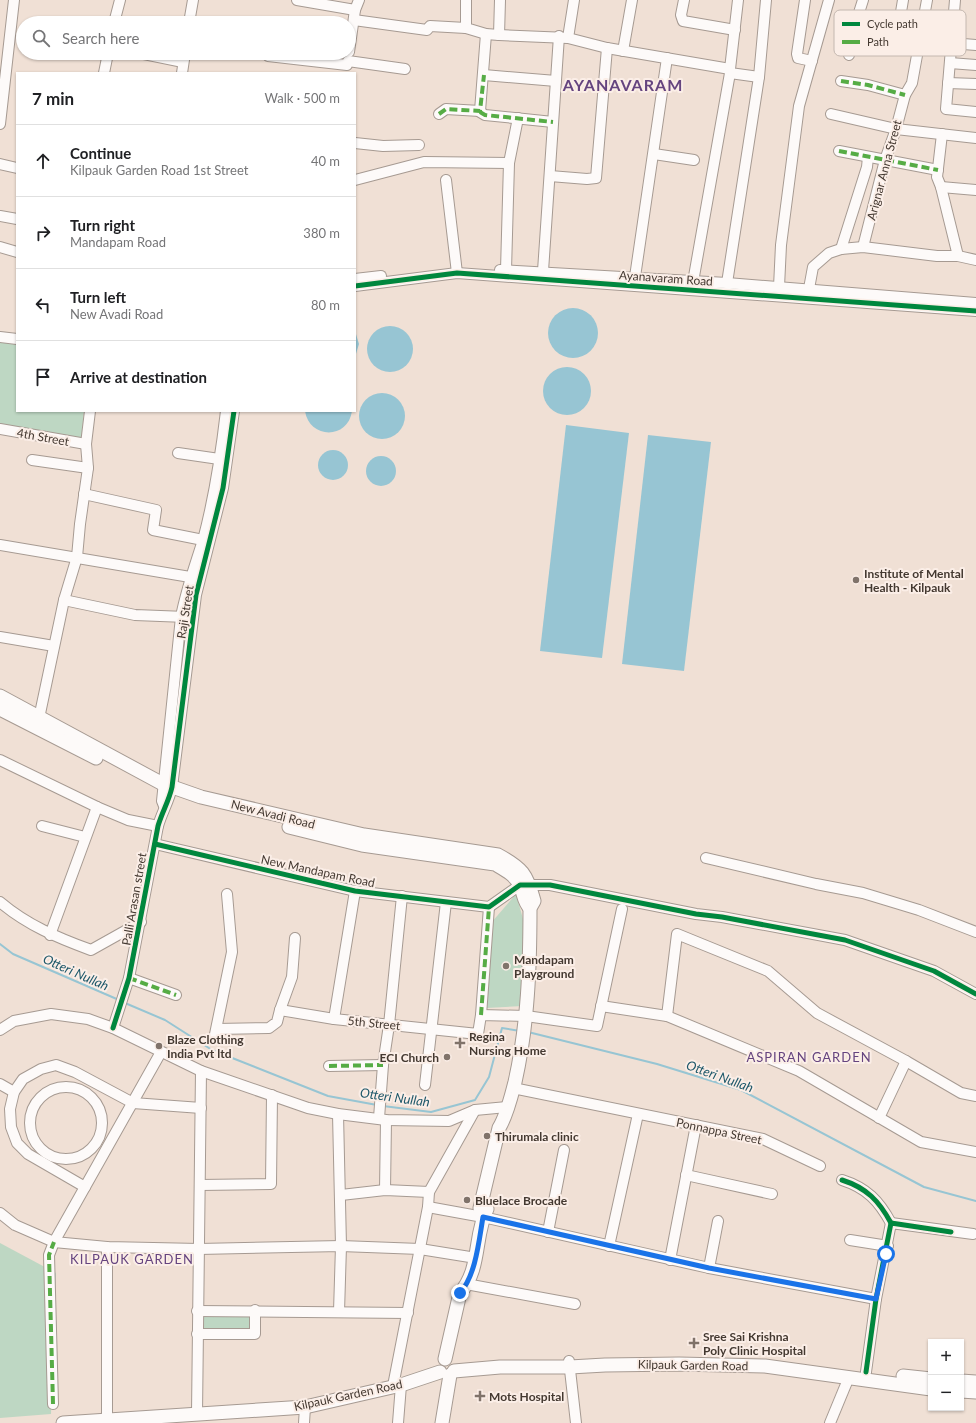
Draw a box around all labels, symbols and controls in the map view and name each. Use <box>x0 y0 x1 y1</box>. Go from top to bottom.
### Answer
legend <box>834 10 966 56</box>
search box <box>16 16 356 60</box>
text: Cycle path <box>867 17 918 30</box>
icon: search <box>30 27 52 49</box>
text: Search here <box>62 29 139 47</box>
text: Path <box>867 35 889 48</box>
district label: AYANAVARAM <box>562 75 683 94</box>
text: 7 min <box>32 88 74 109</box>
text: Walk · 500 m <box>264 90 340 106</box>
street label: Arignar Anna Street <box>863 118 905 222</box>
text: Continue <box>70 144 131 162</box>
icon: ahead <box>32 150 54 172</box>
text: 40 m <box>311 153 340 169</box>
text: Kilpauk Garden Road 1st Street <box>70 162 248 178</box>
text: Turn right <box>70 216 135 234</box>
icon: right <box>32 222 54 244</box>
text: 380 m <box>303 225 340 241</box>
text: Mandapam Road <box>70 234 166 250</box>
street label: Ayanavaram Road <box>619 267 713 289</box>
text: Turn left <box>70 288 126 306</box>
icon: left <box>32 294 54 316</box>
text: 80 m <box>311 297 340 313</box>
text: New Avadi Road <box>70 306 163 322</box>
icon: arrive <box>32 366 54 388</box>
text: Arrive at destination <box>70 368 207 386</box>
street label: 4th Street <box>16 425 71 449</box>
place label: Institute of Mental Health - Kilpauk <box>864 566 964 595</box>
marker: Institute of Mental Health - Kilpauk <box>851 575 861 585</box>
street label: Raji Street <box>173 584 197 640</box>
street label: New Avadi Road <box>229 796 317 832</box>
street label: Palli Arasan street <box>118 851 150 947</box>
street label: New Mandapam Road <box>260 852 376 890</box>
water label: Otteri Nullah <box>41 950 111 994</box>
place label: Mandapam Playground <box>514 952 575 981</box>
marker: Mandapam Playground <box>501 961 511 971</box>
street label: 5th Street <box>347 1013 402 1033</box>
place label: Regina Nursing Home <box>469 1029 547 1058</box>
place label: Blaze Clothing India Pvt ltd <box>167 1032 244 1061</box>
marker: Regina Nursing Home <box>454 1037 466 1049</box>
marker: Blaze Clothing India Pvt ltd <box>154 1041 164 1051</box>
district label: ASPIRAN GARDEN <box>746 1049 872 1065</box>
place label: ECI Church <box>380 1050 439 1065</box>
marker: ECI Church <box>442 1052 452 1062</box>
water label: Otteri Nullah <box>684 1056 756 1096</box>
water label: Otteri Nullah <box>359 1084 431 1110</box>
street label: Ponnappa Street <box>675 1115 764 1148</box>
place label: Thirumala clinic <box>495 1129 579 1144</box>
marker: Thirumala clinic <box>482 1131 492 1141</box>
place label: Bluelace Brocade <box>475 1193 568 1208</box>
marker: Bluelace Brocade <box>462 1195 472 1205</box>
route start <box>877 1245 895 1263</box>
district label: KILPAUK GARDEN <box>70 1251 194 1267</box>
route end <box>451 1284 469 1302</box>
place label: Sree Sai Krishna Poly Clinic Hospital <box>703 1329 806 1358</box>
marker: Sree Sai Krishna Poly Clinic Hospital <box>688 1337 700 1349</box>
map controls <box>928 1339 964 1411</box>
button: + <box>928 1339 964 1375</box>
street label: Kilpauk Garden Road <box>638 1357 748 1373</box>
button: − <box>928 1375 964 1411</box>
street label: Kilpauk Garden Road <box>292 1376 404 1414</box>
place label: Mots Hospital <box>489 1389 564 1404</box>
marker: Mots Hospital <box>474 1390 486 1402</box>

